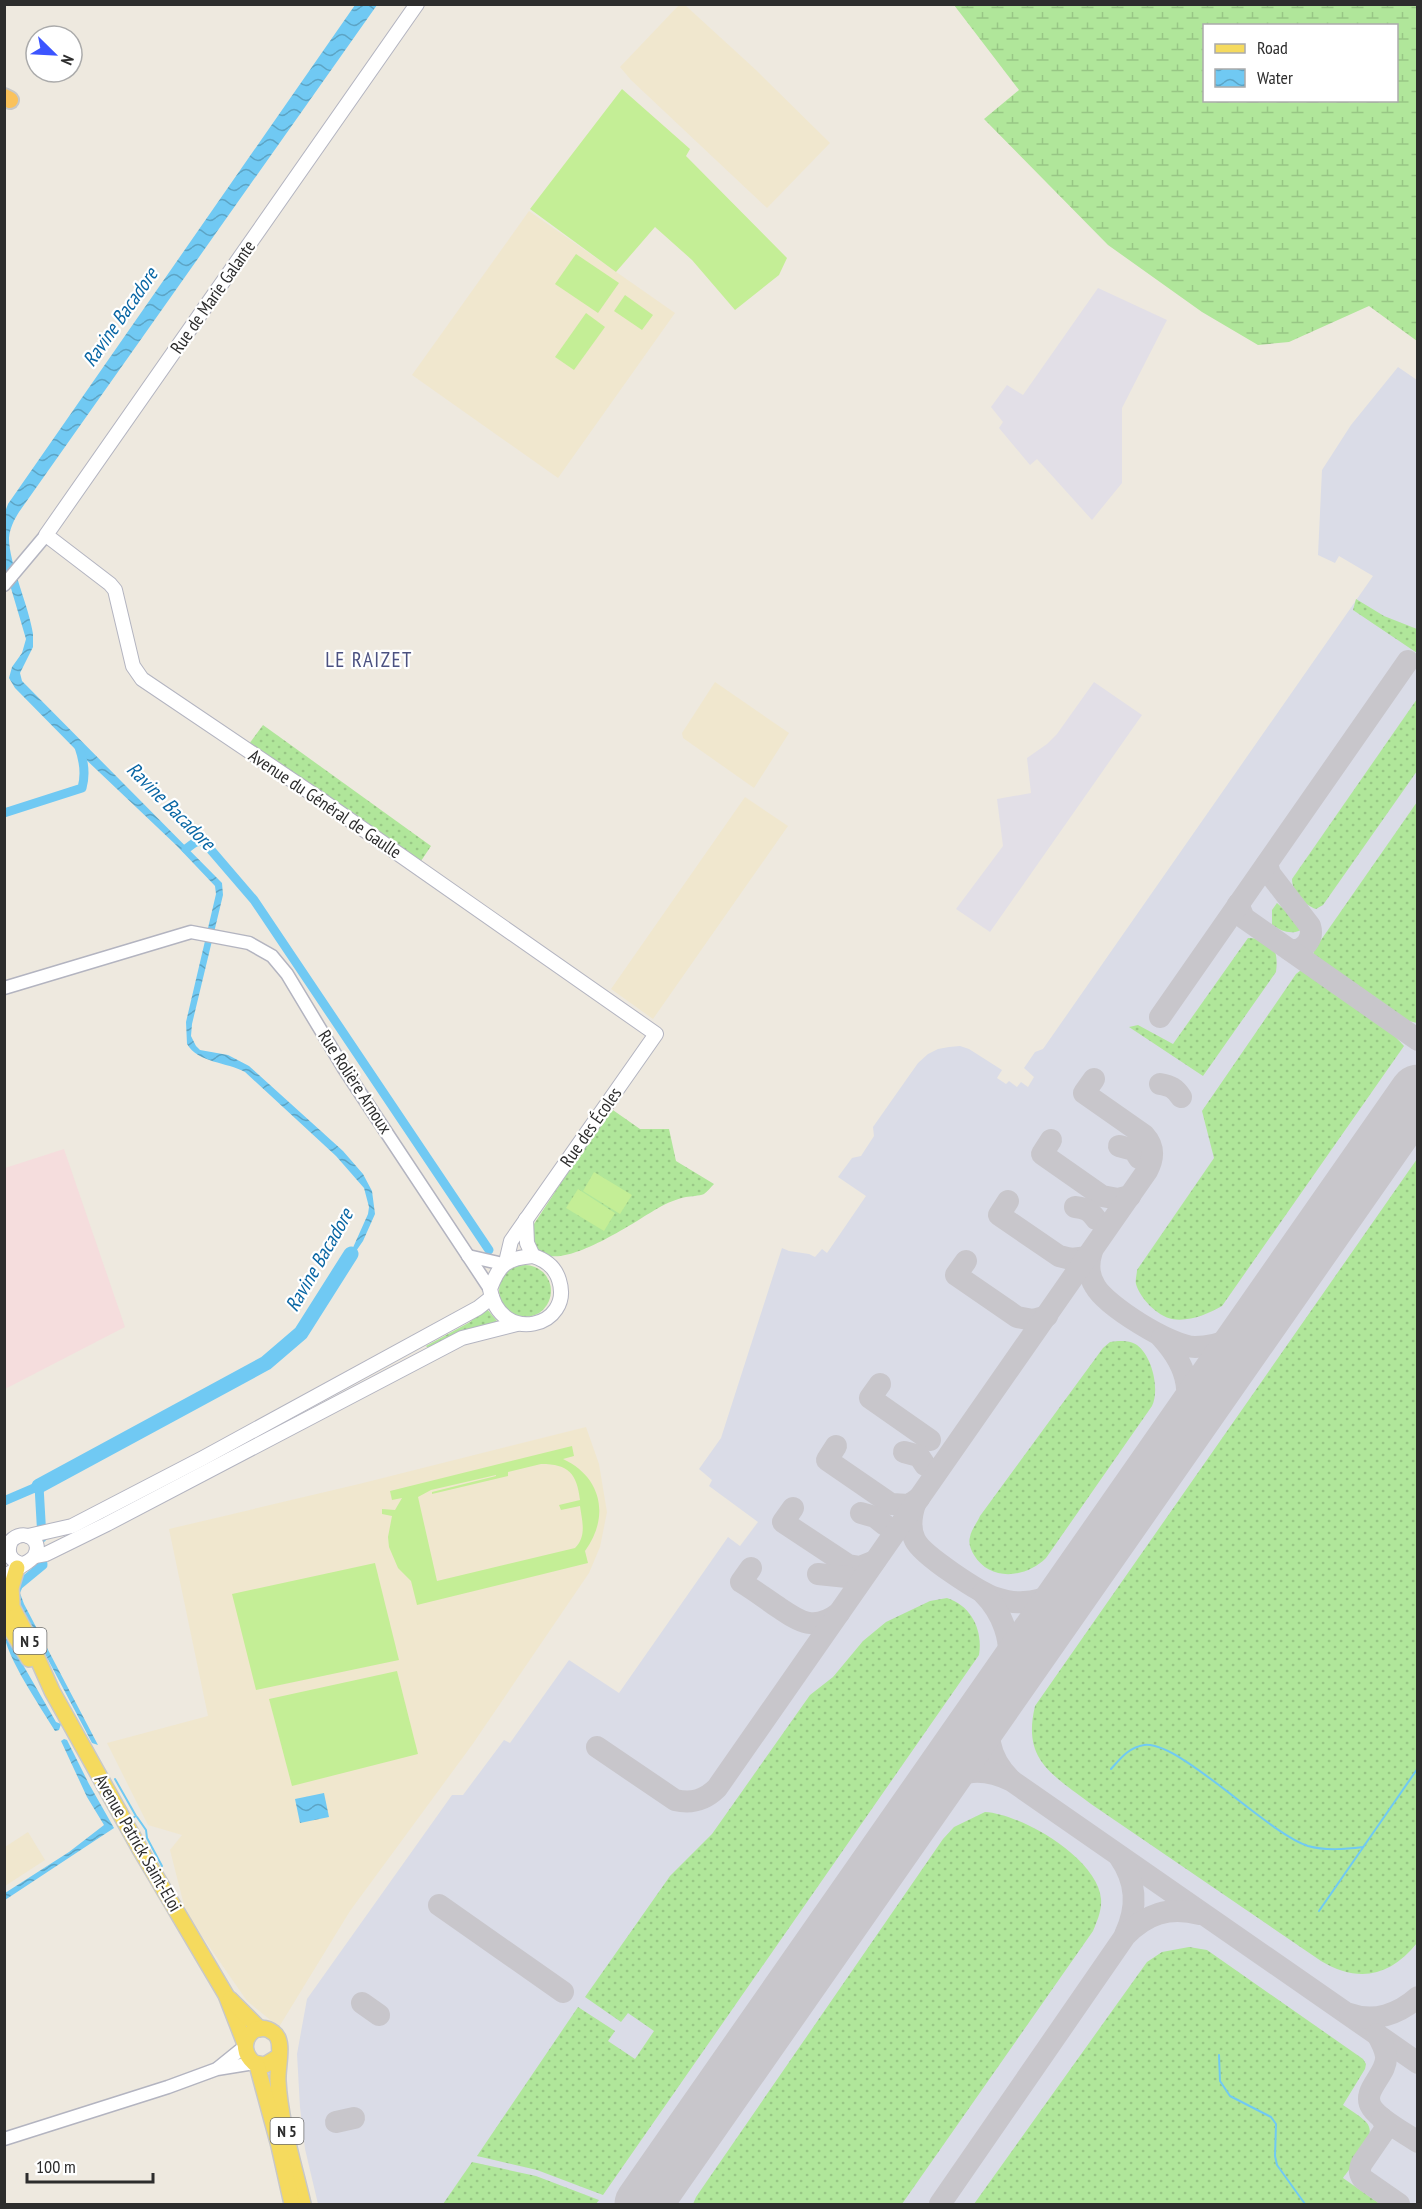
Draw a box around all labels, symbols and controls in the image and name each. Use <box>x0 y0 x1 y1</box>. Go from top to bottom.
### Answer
north arrow <box>24 24 84 84</box>
legend <box>1203 24 1398 102</box>
text: Road <box>1257 36 1288 59</box>
text: N <box>57 52 79 68</box>
text: Water <box>1257 66 1293 89</box>
street label: Rue de Marie Galante <box>165 236 260 358</box>
water label: Ravine Bacadore <box>76 261 165 371</box>
district label: LE RAIZET <box>325 646 413 673</box>
street label: Avenue du Général de Gaulle <box>245 744 406 863</box>
water label: Ravine Bacadore <box>121 756 222 857</box>
street label: Rue Rolière Arnoux <box>313 1026 398 1138</box>
street label: Rue des Écoles <box>555 1082 626 1171</box>
water label: Ravine Bacadore <box>279 1202 360 1316</box>
road number: N 5 <box>14 1628 46 1654</box>
street label: Avenue Patrick Saint-Eloi <box>90 1770 187 1916</box>
road number: N 5 <box>270 2118 304 2144</box>
scale bar <box>27 2146 153 2184</box>
text: 100 m <box>36 2155 76 2178</box>

